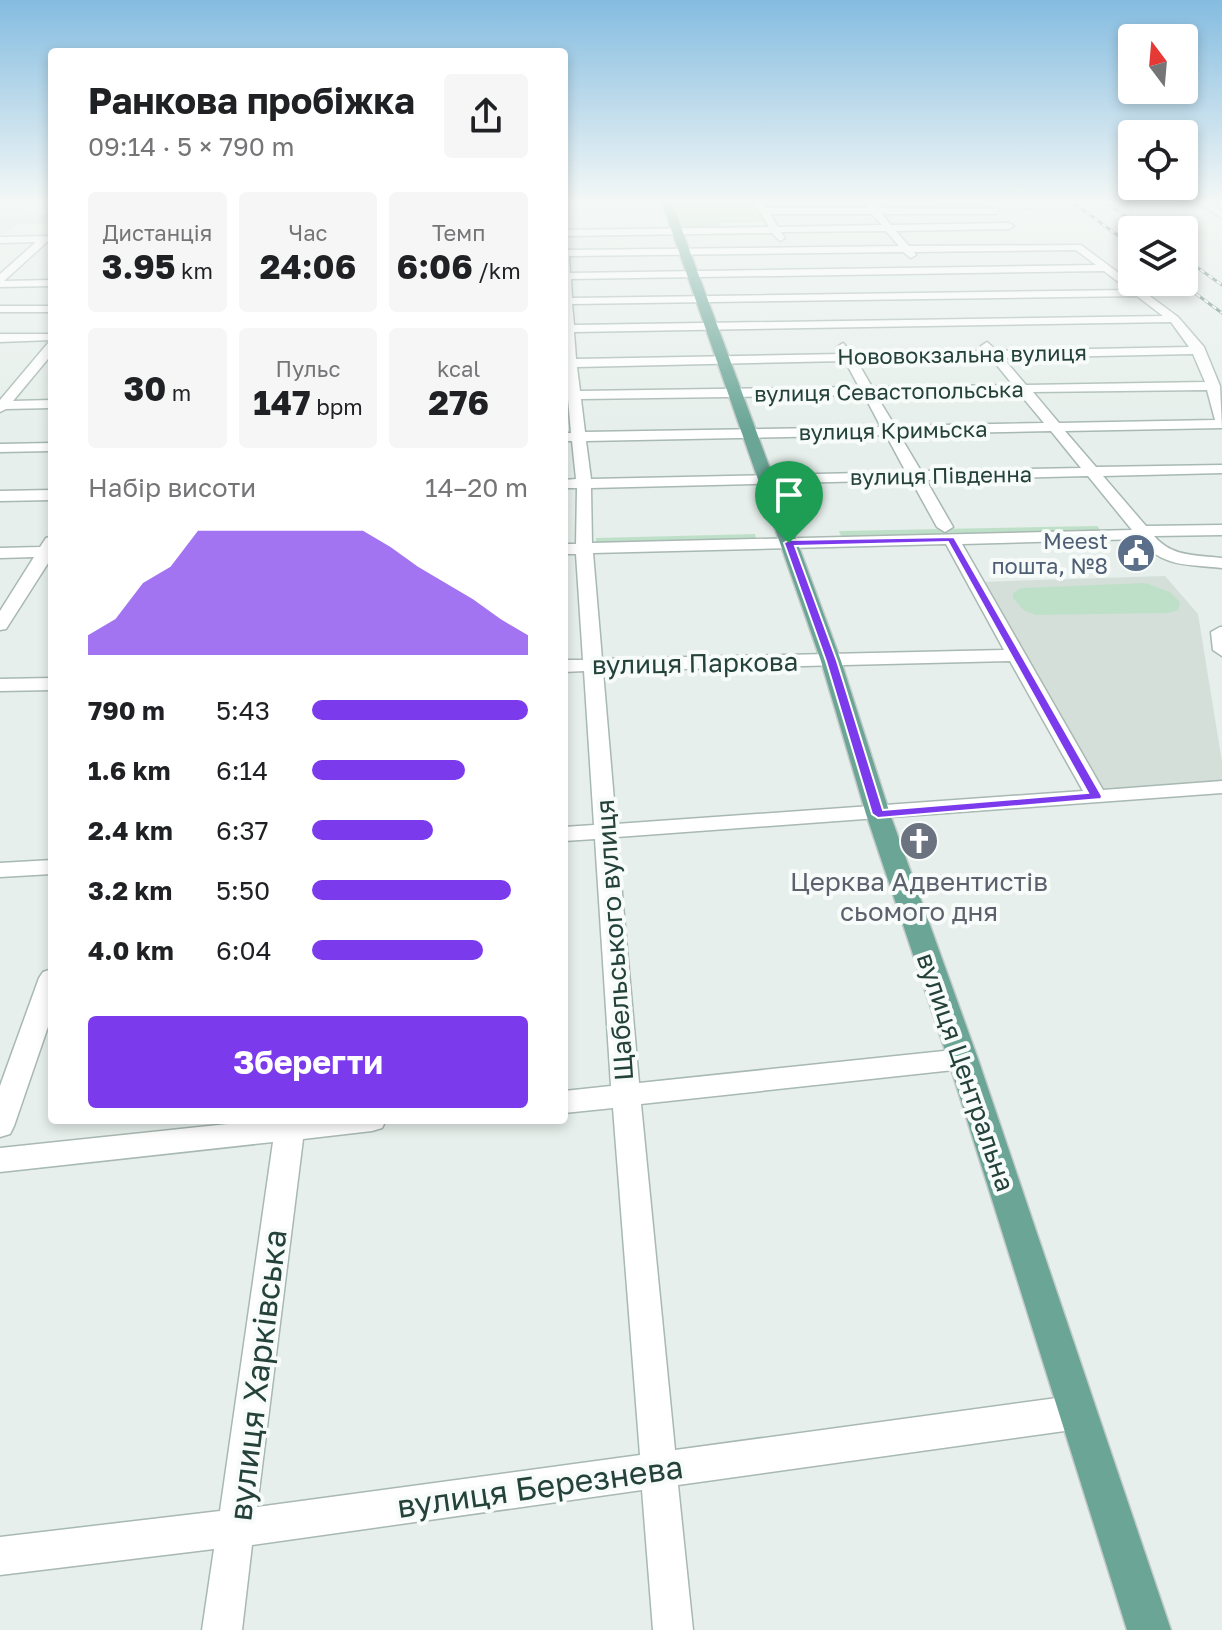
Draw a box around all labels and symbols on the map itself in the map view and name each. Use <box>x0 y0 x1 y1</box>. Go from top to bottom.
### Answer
north arrow <box>1118 24 1198 104</box>
street label: Нововокзальна вулиця <box>837 338 1087 370</box>
street label: вулиця Севастопольська <box>754 375 1024 407</box>
street label: вулиця Кримьска <box>798 415 988 445</box>
street label: вулиця Південна <box>850 460 1032 490</box>
pin <box>755 461 823 543</box>
place label: Meest пошта, №8 <box>991 527 1108 579</box>
public building icon: Meest пошта, №8 <box>1115 532 1157 574</box>
street label: вулиця Паркова <box>591 646 799 680</box>
street label: Щабельського вулиця <box>589 798 639 1082</box>
church icon: Церква Адвентистів сьомого дня <box>898 820 940 862</box>
place label: Церква Адвентистів сьомого дня <box>790 866 1048 927</box>
street label: вулиця Центральна <box>911 949 1021 1195</box>
street label: вулиця Харківська <box>220 1227 294 1523</box>
street label: вулиця Березнева <box>395 1447 685 1525</box>

